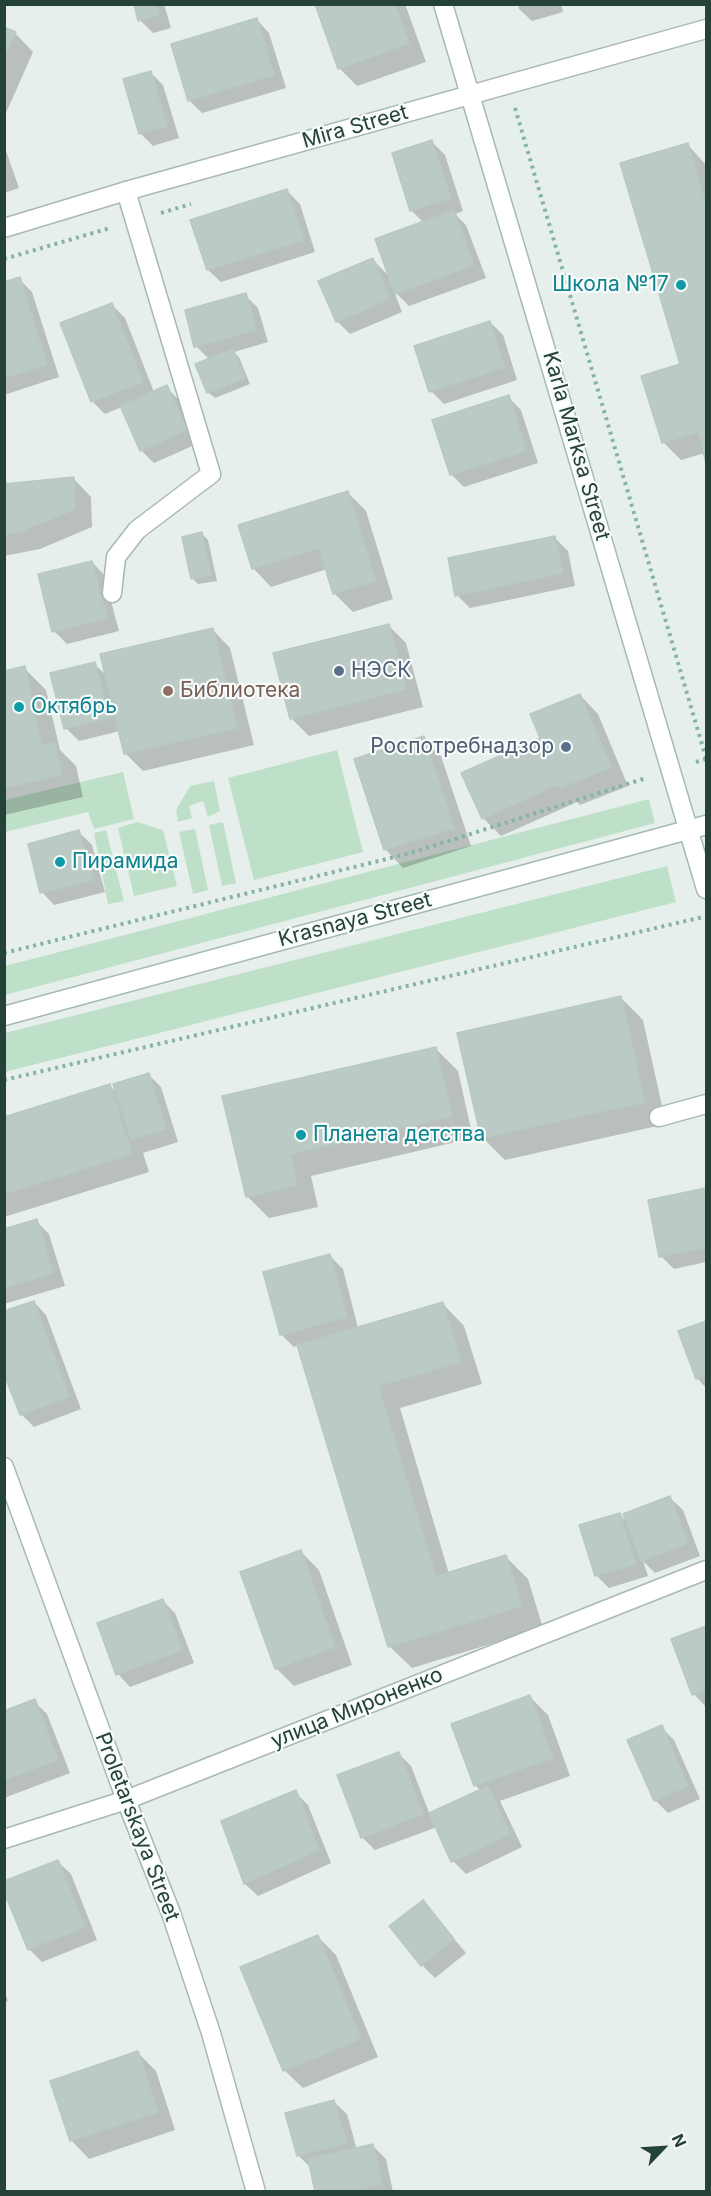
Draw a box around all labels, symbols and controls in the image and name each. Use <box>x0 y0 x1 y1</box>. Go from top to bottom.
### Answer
street label: Mira Street <box>299 100 411 154</box>
place label: Школа №17 <box>552 272 669 298</box>
marker: Школа №17 <box>674 278 688 292</box>
street label: Karla Marksa Street <box>537 349 615 543</box>
place label: НЭСК <box>351 658 411 684</box>
marker: НЭСК <box>332 664 346 678</box>
place label: Библиотека <box>180 678 300 704</box>
marker: Библиотека <box>161 684 175 698</box>
place label: Октябрь <box>31 694 117 720</box>
marker: Октябрь <box>12 700 26 714</box>
place label: Роспотребнадзор <box>370 734 554 760</box>
marker: Роспотребнадзор <box>559 740 573 754</box>
place label: Пирамида <box>72 849 178 875</box>
marker: Пирамида <box>53 855 67 869</box>
street label: Krasnaya Street <box>276 887 434 953</box>
place label: Планета детства <box>313 1122 485 1148</box>
marker: Планета детства <box>294 1128 308 1142</box>
street label: улица Мироненко <box>267 1662 447 1754</box>
street label: Proletarskaya Street <box>89 1729 185 1925</box>
north arrow <box>633 2118 693 2178</box>
text: N <box>668 2131 691 2150</box>

